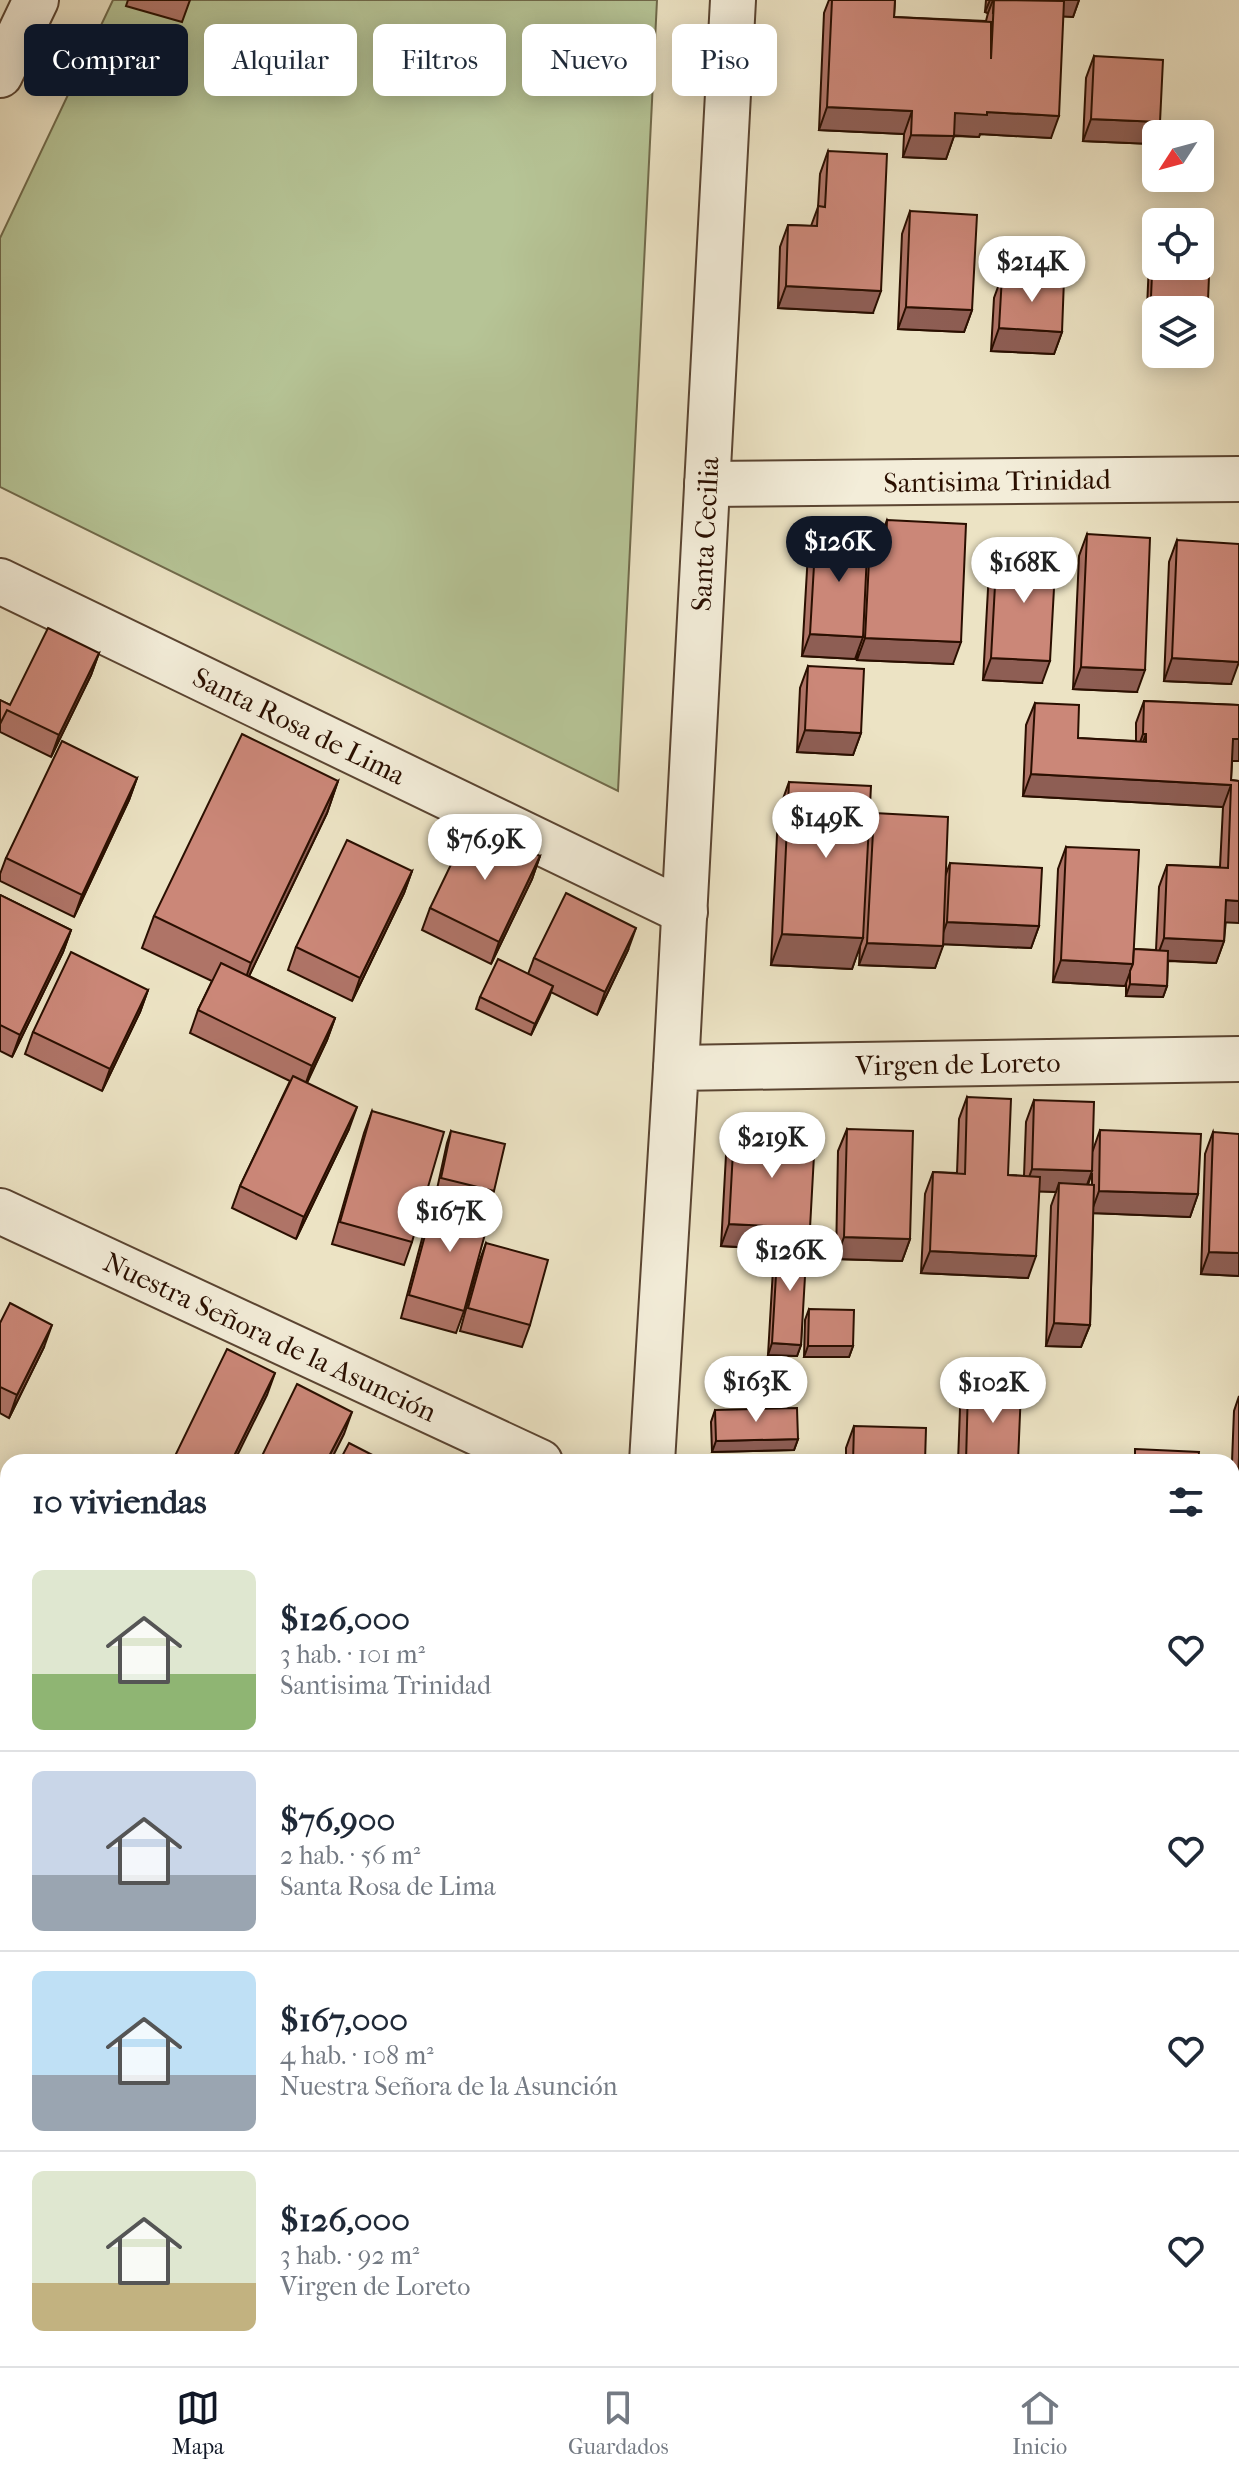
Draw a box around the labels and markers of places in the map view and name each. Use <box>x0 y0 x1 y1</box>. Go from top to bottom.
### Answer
pin: $214K <box>976 236 1088 304</box>
pin: $126K <box>783 516 895 584</box>
pin: $168K <box>968 537 1080 605</box>
pin: $149K <box>770 792 882 860</box>
pin: $76.9K <box>420 814 550 882</box>
pin: $219K <box>716 1112 828 1180</box>
pin: $167K <box>394 1186 506 1254</box>
pin: $126K <box>734 1225 846 1293</box>
pin: $163K <box>700 1356 812 1424</box>
pin: $102K <box>937 1357 1049 1425</box>

